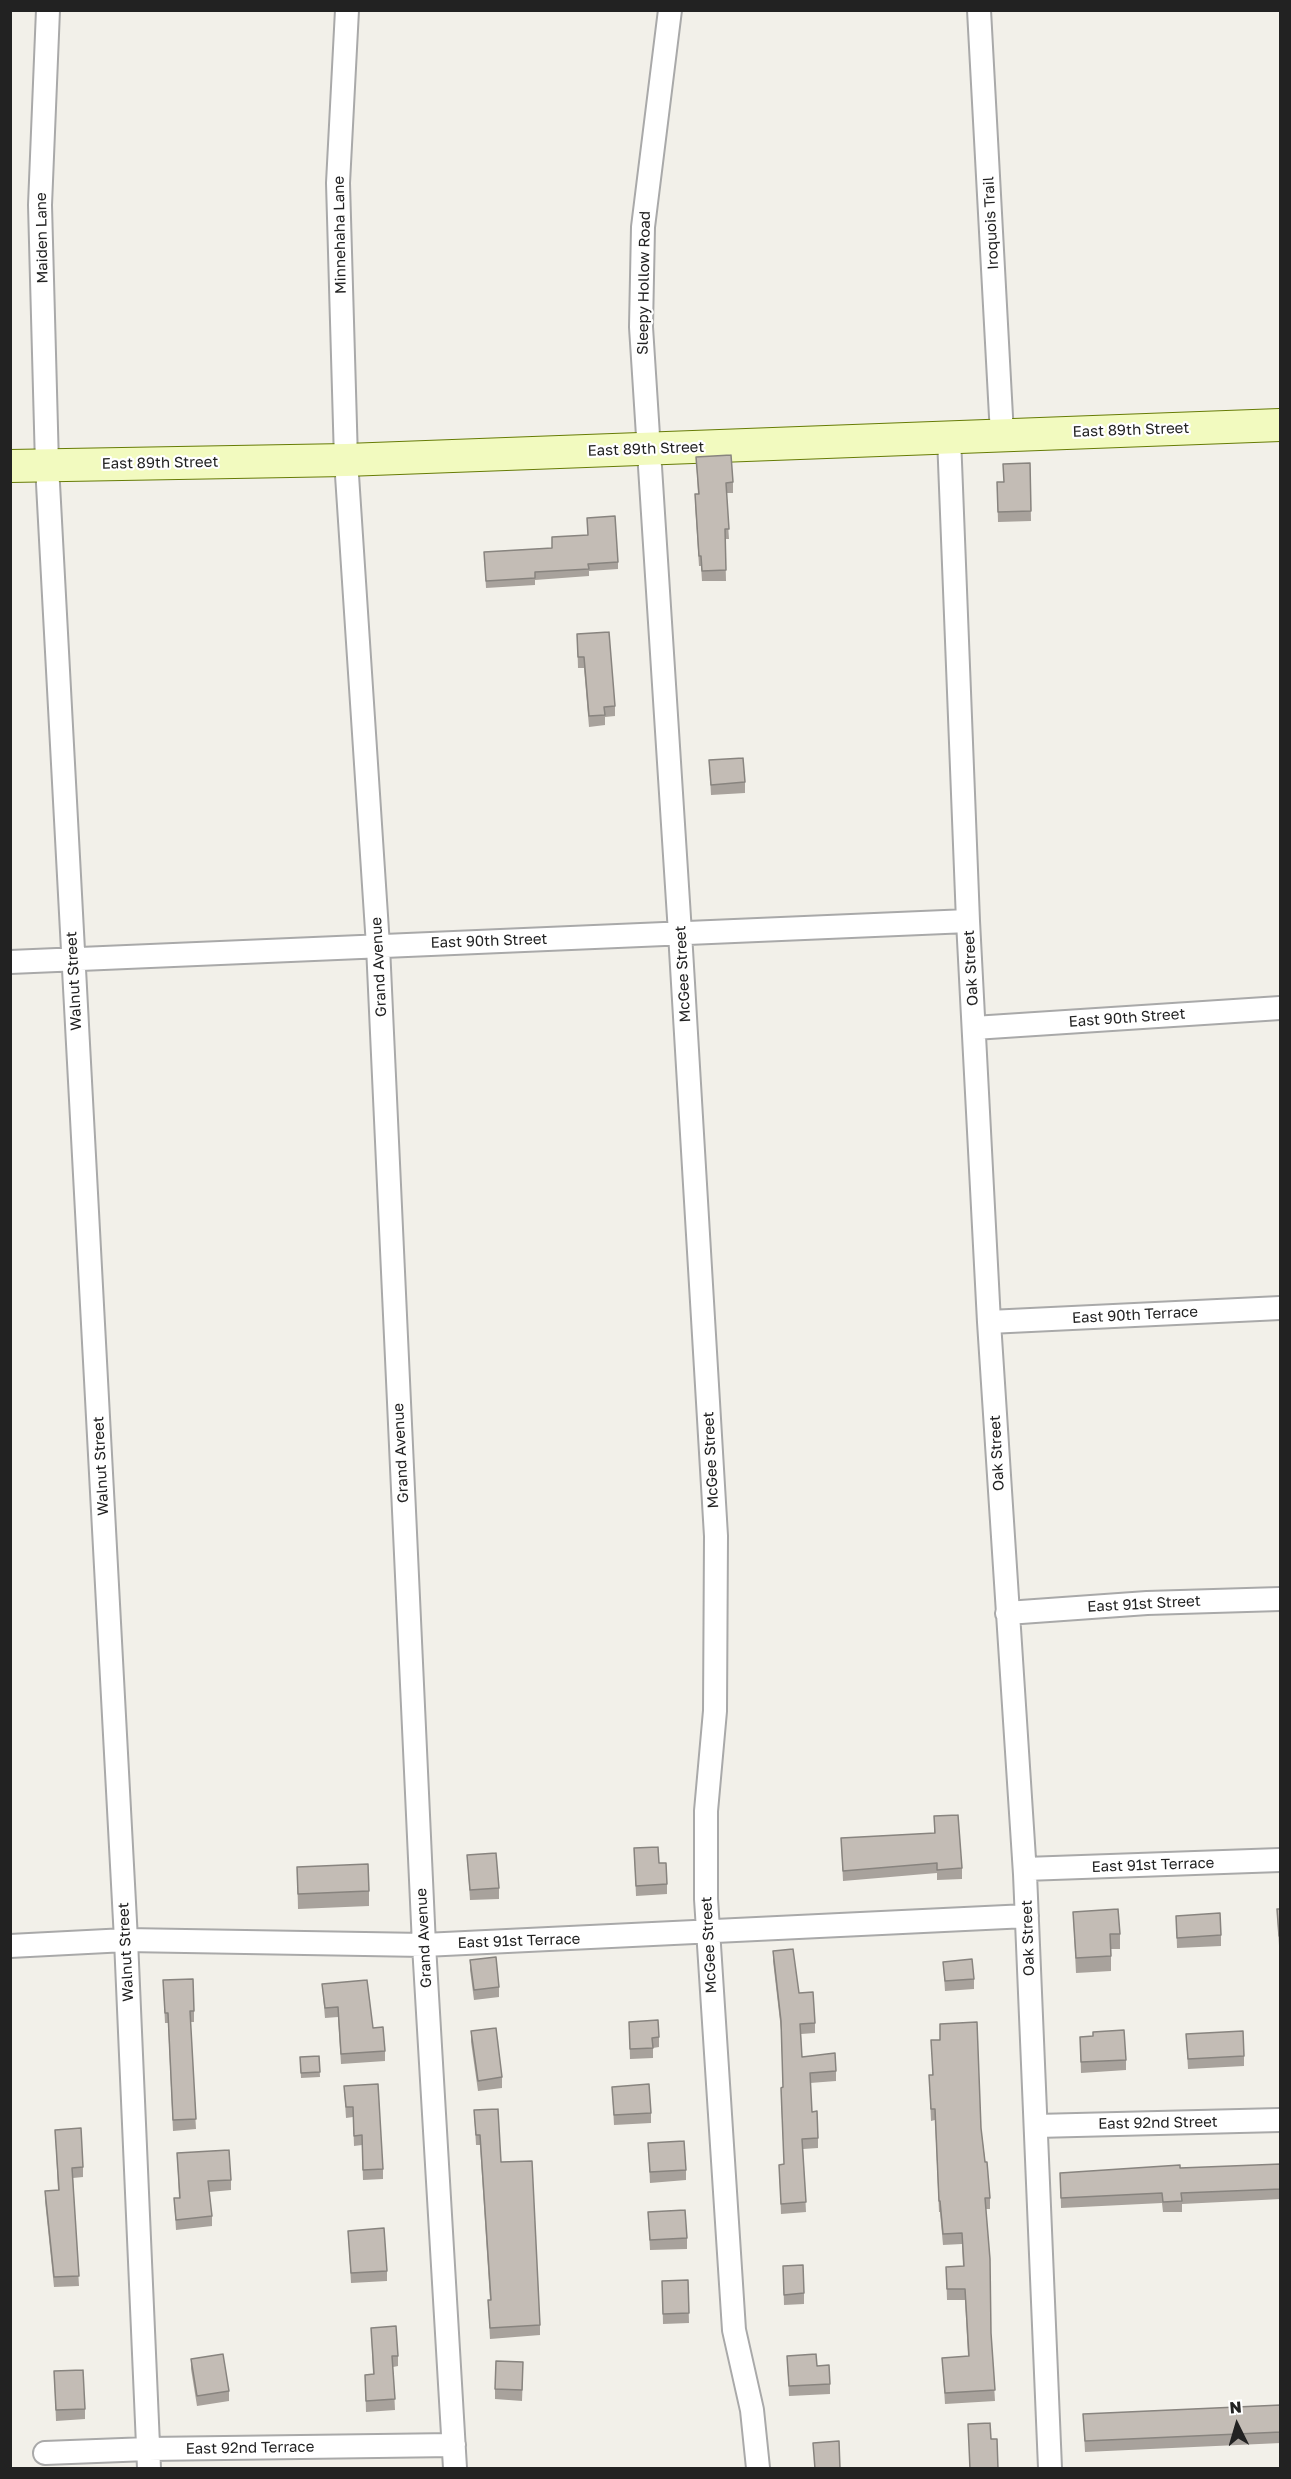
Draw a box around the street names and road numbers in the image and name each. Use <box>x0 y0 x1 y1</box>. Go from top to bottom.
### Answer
street label: Minnehaha Lane <box>330 176 350 294</box>
street label: Iroquois Trail <box>980 176 1002 270</box>
street label: Maiden Lane <box>32 192 52 284</box>
street label: Sleepy Hollow Road <box>634 211 654 355</box>
street label: East 89th Street <box>1072 419 1190 441</box>
street label: East 89th Street <box>587 438 705 460</box>
street label: East 89th Street <box>101 453 219 473</box>
street label: Grand Avenue <box>367 917 391 1017</box>
street label: McGee Street <box>671 925 695 1023</box>
street label: Oak Street <box>960 929 982 1007</box>
street label: East 90th Street <box>430 930 548 952</box>
street label: Walnut Street <box>62 931 86 1031</box>
street label: East 90th Street <box>1068 1005 1186 1031</box>
street label: East 90th Terrace <box>1072 1303 1198 1327</box>
street label: Grand Avenue <box>389 1403 413 1503</box>
street label: McGee Street <box>699 1411 723 1509</box>
street label: Oak Street <box>986 1414 1008 1492</box>
street label: Walnut Street <box>89 1416 113 1516</box>
street label: East 91st Street <box>1087 1592 1201 1616</box>
street label: East 91st Terrace <box>1091 1854 1215 1876</box>
street label: Grand Avenue <box>412 1888 436 1988</box>
street label: McGee Street <box>697 1896 721 1994</box>
street label: Oak Street <box>1018 1900 1038 1976</box>
street label: Walnut Street <box>114 1902 138 2002</box>
street label: East 91st Terrace <box>457 1930 581 1952</box>
street label: East 92nd Street <box>1098 2113 1218 2133</box>
street label: East 92nd Terrace <box>186 2438 314 2458</box>

